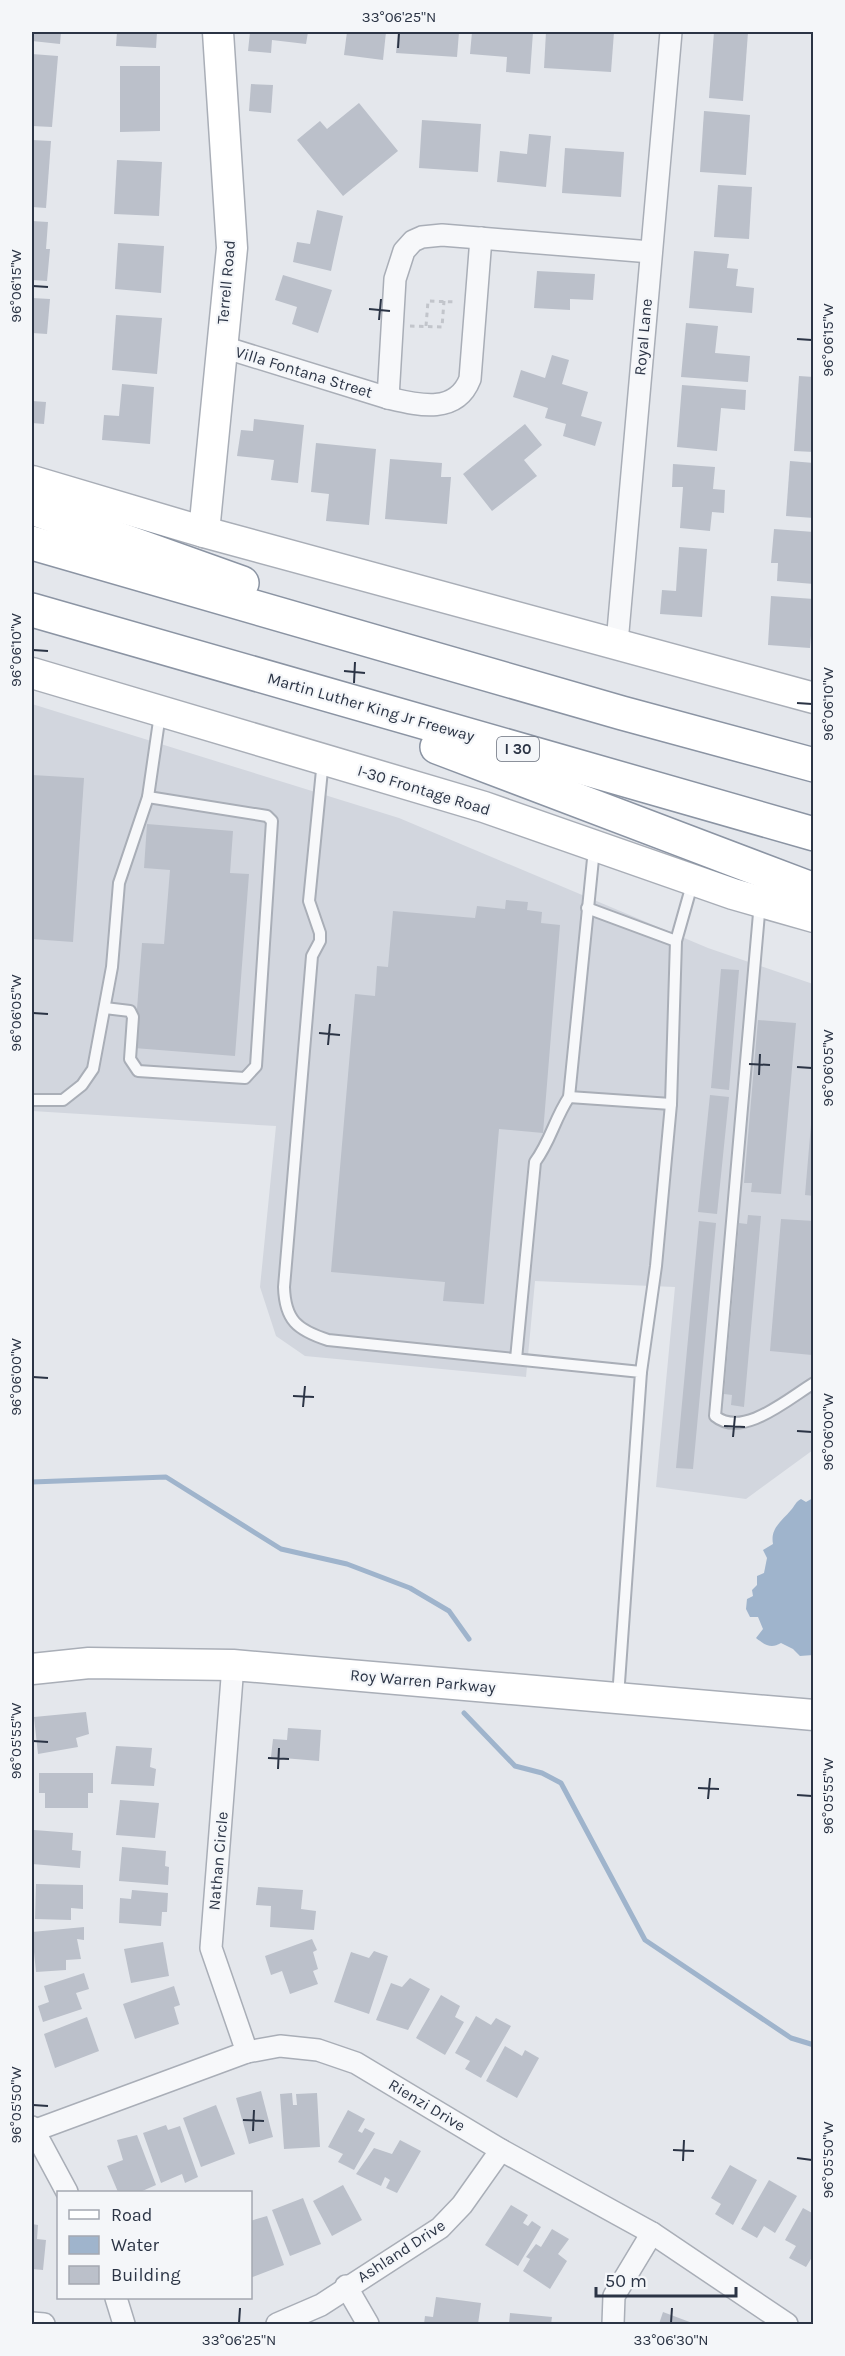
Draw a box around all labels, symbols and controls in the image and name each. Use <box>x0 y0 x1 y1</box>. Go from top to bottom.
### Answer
text: 33°06'25"N <box>362 8 436 26</box>
street label: Terrell Road <box>213 239 239 325</box>
text: 96°06'15"W <box>7 249 25 323</box>
street label: Royal Lane <box>630 298 656 376</box>
text: 96°06'15"W <box>819 303 837 377</box>
street label: Villa Fontana Street <box>233 342 375 402</box>
text: 96°06'10"W <box>7 613 25 687</box>
text: 96°06'10"W <box>819 667 837 741</box>
street label: Martin Luther King Jr Freeway <box>265 668 477 746</box>
road number: I 30 <box>497 737 539 761</box>
street label: I-30 Frontage Road <box>355 761 493 819</box>
text: 96°06'05"W <box>7 974 25 1052</box>
text: 96°06'05"W <box>819 1029 837 1107</box>
text: 96°06'00"W <box>7 1338 25 1416</box>
text: 96°06'00"W <box>819 1393 837 1471</box>
street label: Roy Warren Parkway <box>349 1665 497 1697</box>
text: 96°05'55"W <box>7 1702 25 1779</box>
text: 96°05'55"W <box>819 1757 837 1834</box>
street label: Nathan Circle <box>204 1811 232 1911</box>
text: 96°05'50"W <box>7 2066 25 2144</box>
street label: Rienzi Drive <box>385 2075 469 2135</box>
text: 96°05'50"W <box>819 2121 837 2199</box>
legend <box>57 2191 252 2299</box>
text: Road <box>111 2204 152 2226</box>
street label: Ashland Drive <box>354 2216 448 2286</box>
text: Water <box>111 2234 159 2256</box>
scale bar <box>596 2260 736 2298</box>
text: Building <box>111 2264 181 2286</box>
text: 50 m <box>605 2270 647 2292</box>
text: 33°06'25"N <box>202 2331 276 2349</box>
text: 33°06'30"N <box>634 2331 708 2349</box>

